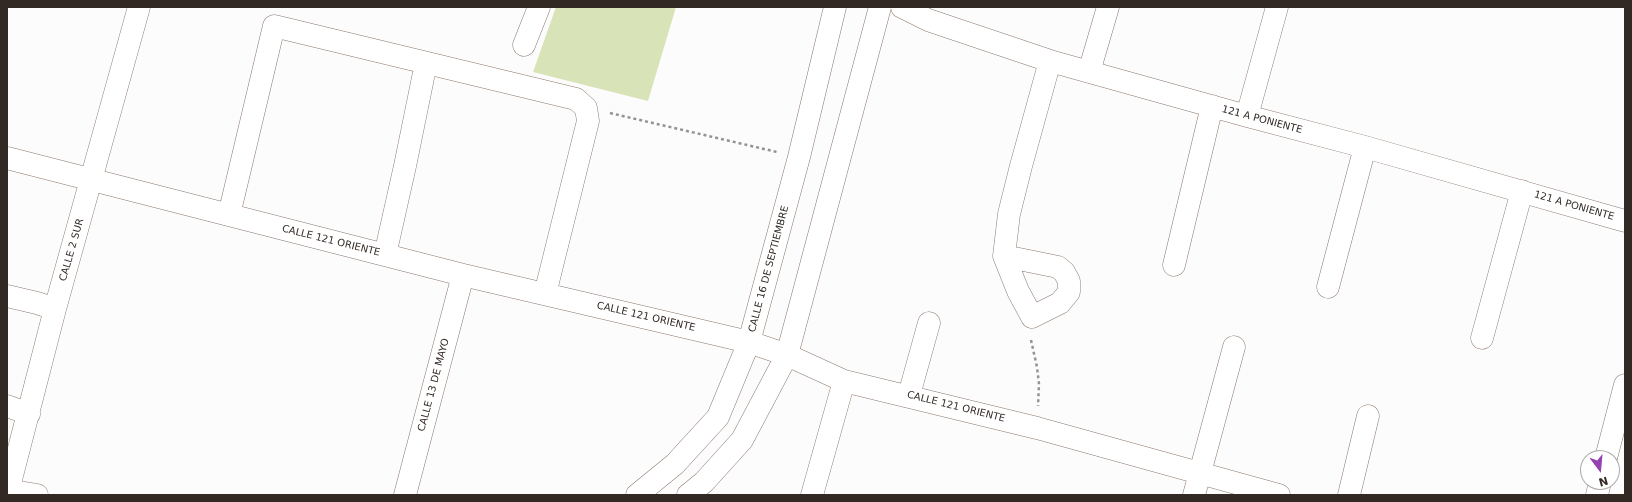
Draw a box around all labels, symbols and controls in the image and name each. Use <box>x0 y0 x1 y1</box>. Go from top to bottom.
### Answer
street label: 121 A PONIENTE <box>1220 103 1304 137</box>
street label: 121 A PONIENTE <box>1533 189 1615 223</box>
street label: CALLE 16 DE SEPTIEMBRE <box>746 204 792 334</box>
street label: CALLE 2 SUR <box>57 217 87 283</box>
street label: CALLE 121 ORIENTE <box>281 223 381 259</box>
street label: CALLE 121 ORIENTE <box>596 300 696 334</box>
street label: CALLE 13 DE MAYO <box>416 337 452 433</box>
street label: CALLE 121 ORIENTE <box>906 389 1006 425</box>
north arrow <box>1580 450 1620 490</box>
text: N <box>1597 474 1609 489</box>

